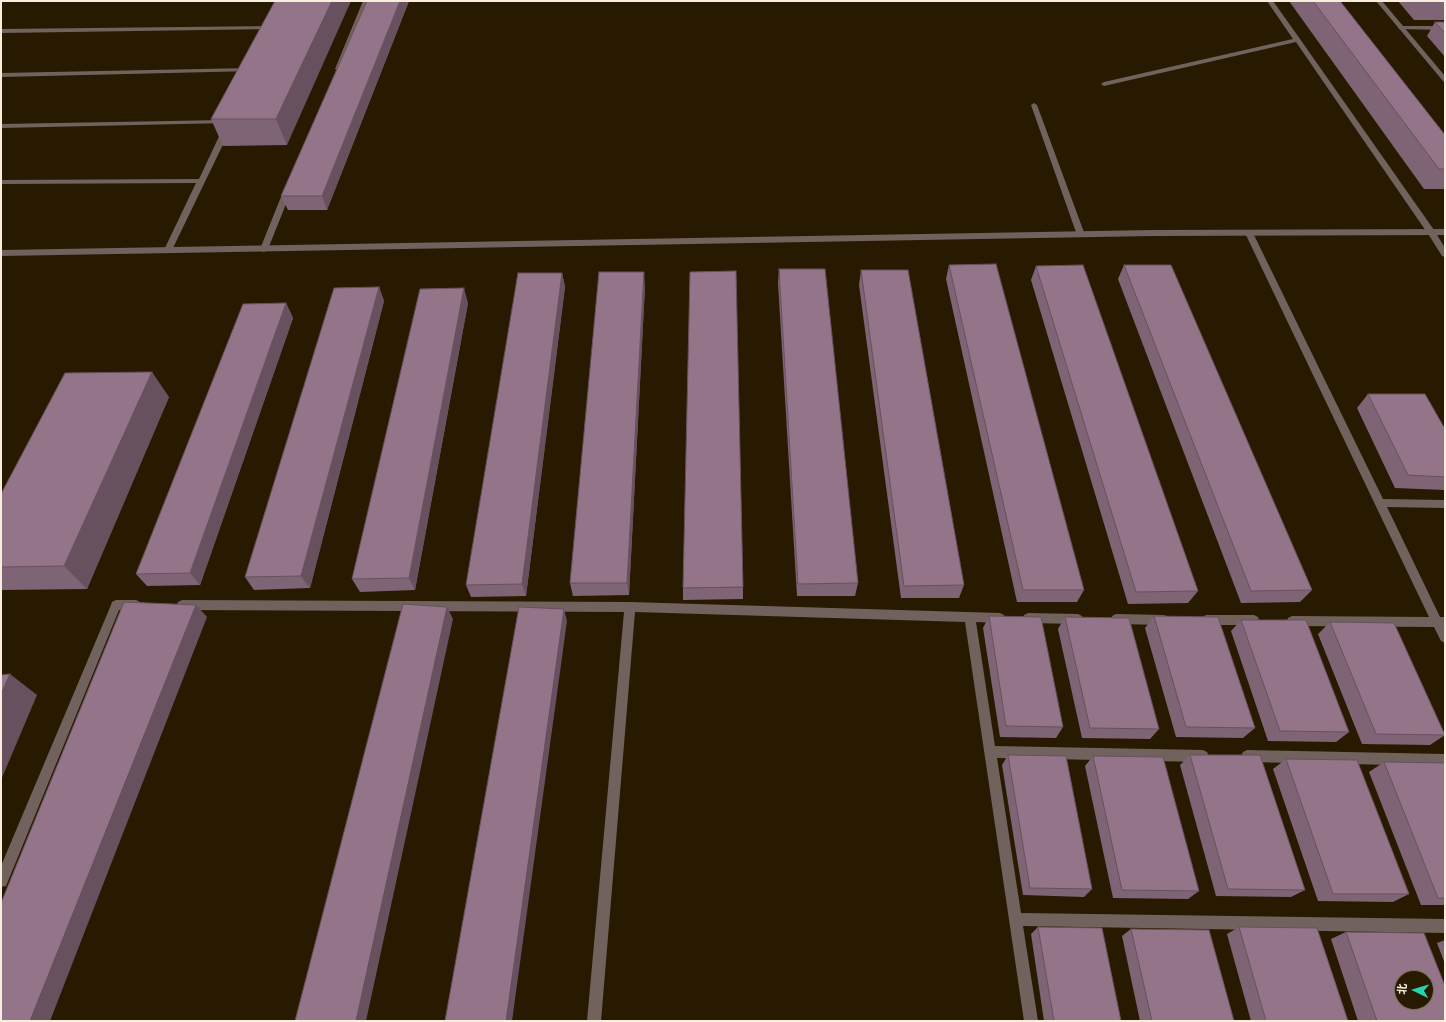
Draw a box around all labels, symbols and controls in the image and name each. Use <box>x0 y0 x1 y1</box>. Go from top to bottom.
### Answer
north arrow <box>1394 970 1434 1010</box>
text: 北 <box>1396 983 1409 995</box>

